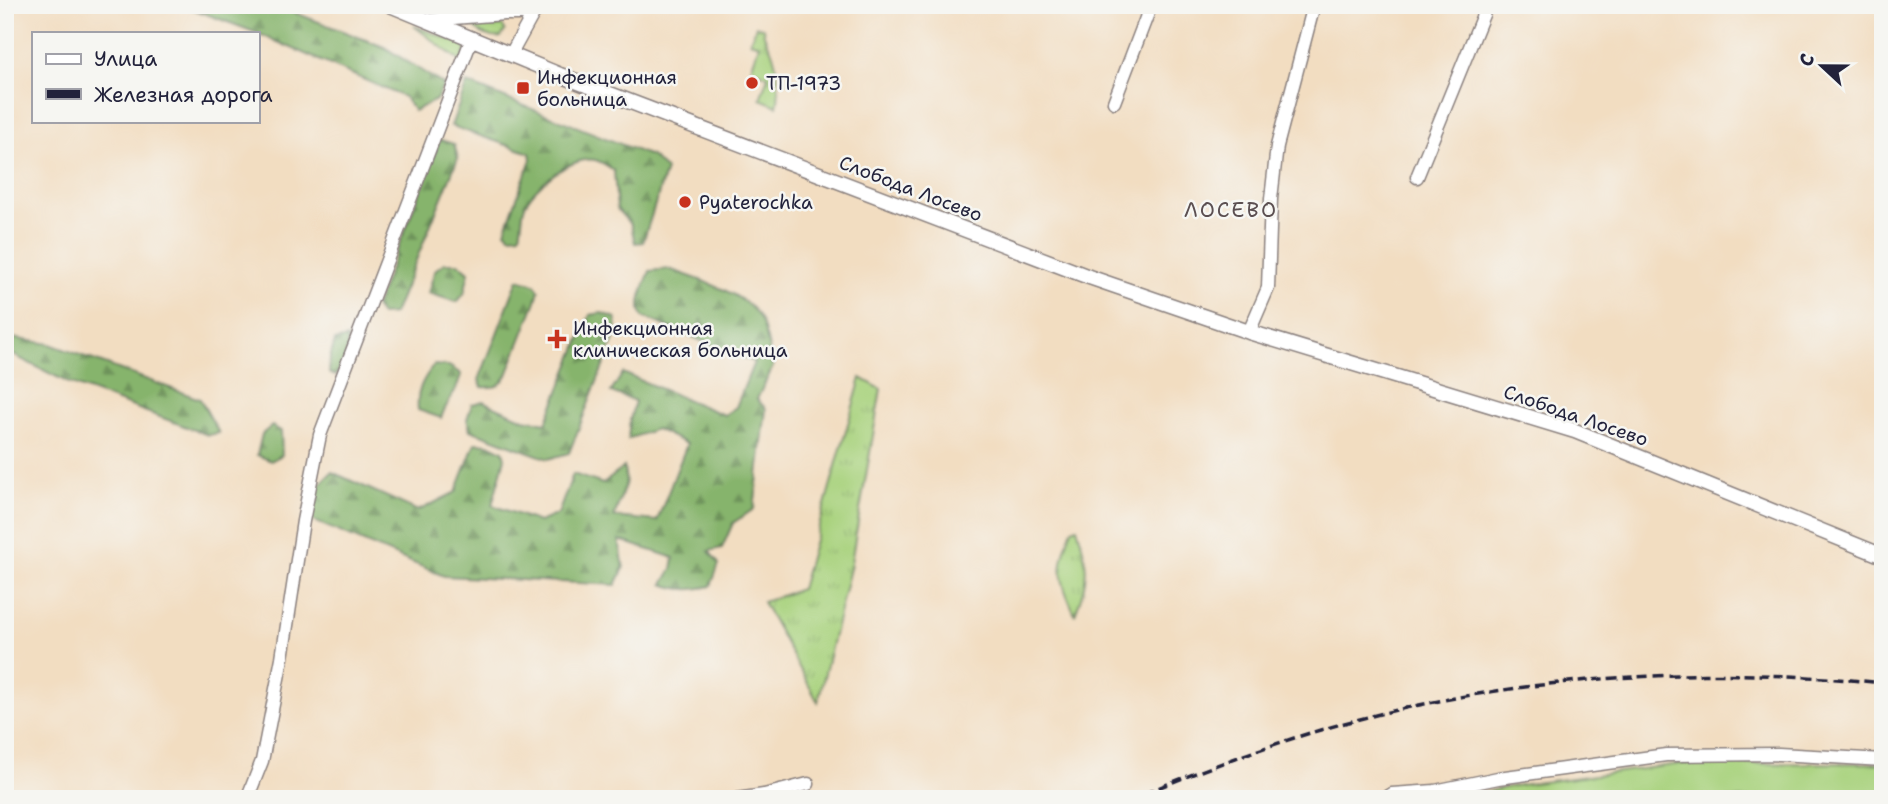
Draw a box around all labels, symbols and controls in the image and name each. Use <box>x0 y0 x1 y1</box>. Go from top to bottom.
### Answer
legend <box>32 32 259 122</box>
north arrow <box>1786 32 1856 102</box>
text: Улица <box>94 45 157 73</box>
text: С <box>1793 50 1820 70</box>
place label: Инфекционная больница <box>537 65 677 112</box>
place label: ТП-1973 <box>766 71 841 96</box>
marker: ТП-1973 <box>744 75 760 91</box>
marker: Инфекционная больница <box>515 80 531 96</box>
text: Железная дорога <box>94 81 273 109</box>
street label: Слобода Лосево <box>836 150 986 227</box>
place label: Pyaterochka <box>699 190 813 215</box>
marker: Pyaterochka <box>677 194 693 210</box>
district label: ЛОСЕВО <box>1184 196 1278 224</box>
place label: Инфекционная клиническая больница <box>573 316 788 363</box>
marker: Инфекционная клиническая больница <box>547 329 567 349</box>
street label: Слобода Лосево <box>1500 379 1651 452</box>

